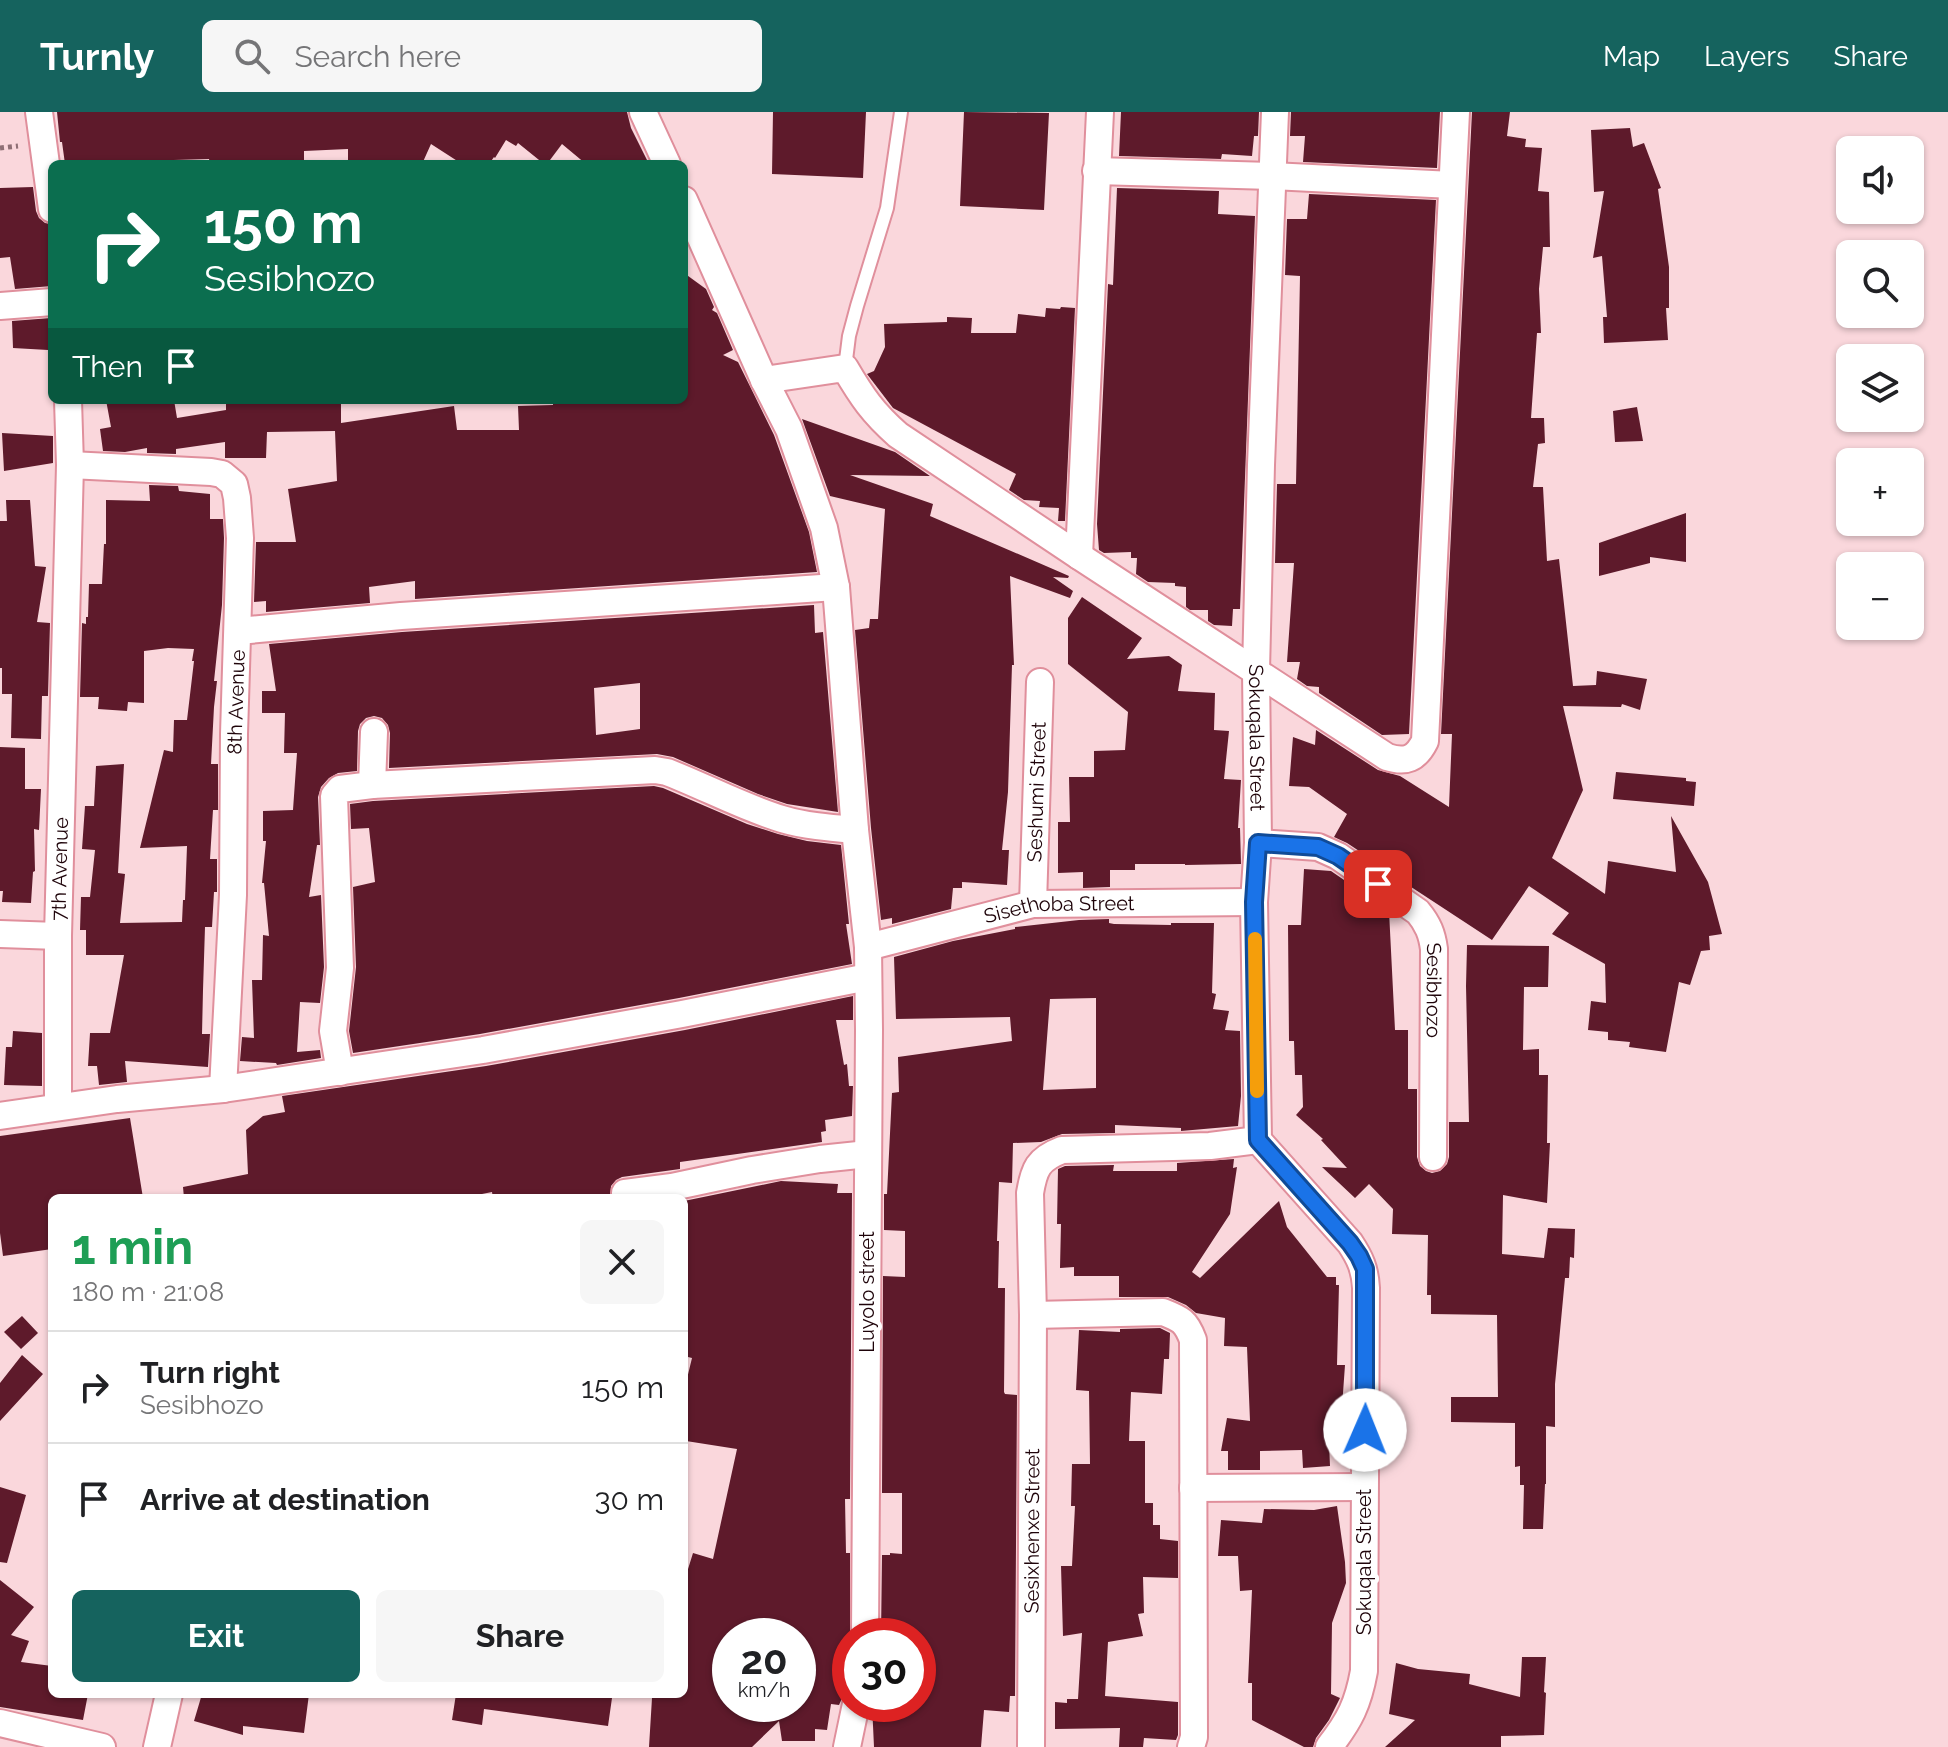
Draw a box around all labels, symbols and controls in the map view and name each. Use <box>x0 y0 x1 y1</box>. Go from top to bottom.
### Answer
search box <box>202 20 762 92</box>
text: Turnly <box>40 34 154 79</box>
icon: search <box>230 34 274 78</box>
text: Search here <box>294 39 461 74</box>
text: Map <box>1603 40 1660 73</box>
text: Layers <box>1704 40 1790 73</box>
text: Share <box>1834 40 1908 73</box>
map controls <box>1836 136 1924 640</box>
button: sound <box>1836 136 1924 224</box>
text: 150 m <box>204 190 363 256</box>
icon: right <box>72 192 176 296</box>
button: search <box>1836 240 1924 328</box>
text: Sesibhozo <box>204 257 375 299</box>
icon: arrive <box>159 344 203 388</box>
button: layers <box>1836 344 1924 432</box>
text: Then <box>72 349 143 384</box>
button: + <box>1836 448 1924 536</box>
button: − <box>1836 552 1924 640</box>
street label: 8th Avenue <box>222 649 250 755</box>
street label: Sokuqala Street <box>1244 664 1270 811</box>
street label: Seshumi Street <box>1022 721 1051 863</box>
street label: 7th Avenue <box>46 817 73 921</box>
pin <box>1344 850 1412 918</box>
icon: arrive <box>1356 862 1400 906</box>
street label: Sisethoba Street <box>981 891 1135 928</box>
street label: Sesibhozo <box>1421 941 1447 1038</box>
text: 1 min <box>72 1219 193 1275</box>
button: close <box>580 1220 664 1304</box>
street label: Luyolo street <box>855 1231 879 1353</box>
text: 180 m · 21:08 <box>72 1277 224 1307</box>
text: Turn right <box>140 1355 280 1390</box>
icon: right <box>72 1365 116 1409</box>
text: 150 m <box>581 1370 664 1405</box>
position arrow <box>1323 1388 1407 1472</box>
text: Sesibhozo <box>140 1390 264 1420</box>
street label: Sesixhenxe Street <box>1020 1448 1044 1614</box>
icon: arrive <box>72 1477 116 1521</box>
text: Arrive at destination <box>140 1482 430 1517</box>
text: 30 m <box>594 1482 664 1517</box>
street label: Sokuqala Street <box>1352 1488 1376 1635</box>
button: Exit <box>72 1590 360 1682</box>
button: Share <box>376 1590 664 1682</box>
speed limit sign: 30 <box>832 1618 936 1722</box>
text: 20 <box>740 1636 788 1683</box>
text: km/h <box>738 1678 790 1702</box>

